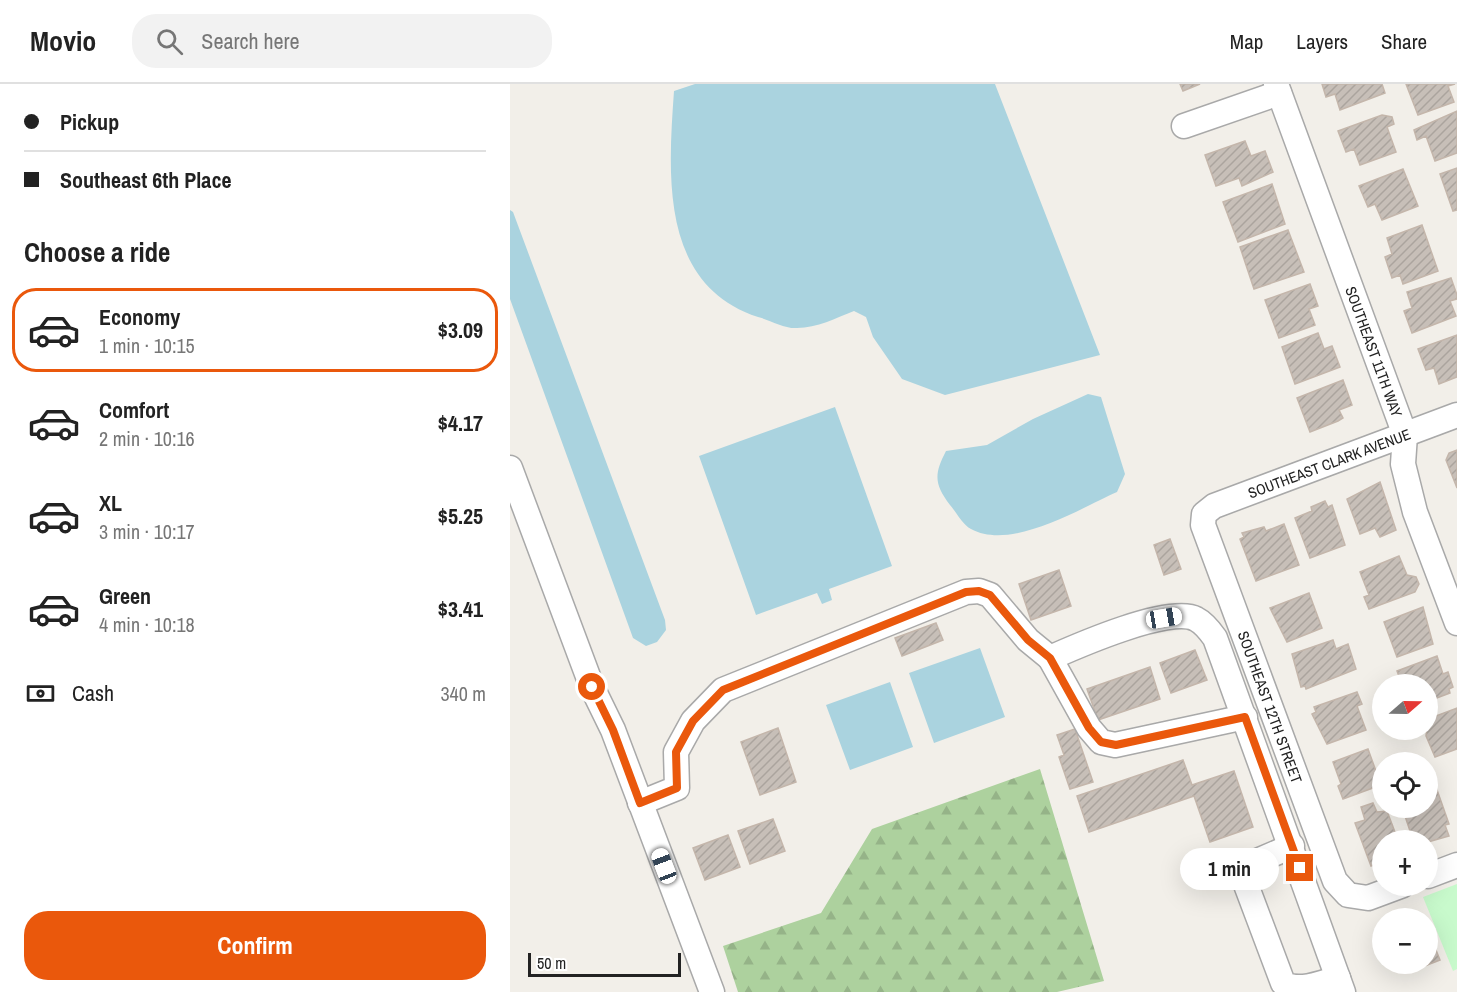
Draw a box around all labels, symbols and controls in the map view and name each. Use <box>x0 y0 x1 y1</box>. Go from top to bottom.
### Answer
search box <box>132 14 552 68</box>
text: Movio <box>30 22 96 60</box>
icon: search <box>153 25 186 58</box>
text: Search here <box>201 26 300 56</box>
text: Map <box>1230 27 1263 56</box>
text: Layers <box>1296 27 1348 56</box>
text: Share <box>1381 27 1427 56</box>
text: Pickup <box>60 107 119 137</box>
text: Southeast 6th Place <box>60 165 231 195</box>
text: Choose a ride <box>24 234 170 270</box>
street label: SOUTHEAST 11TH WAY <box>1341 283 1408 421</box>
text: Economy <box>99 302 180 332</box>
icon: car <box>27 303 81 357</box>
text: $3.09 <box>438 315 483 345</box>
text: 1 min · 10:15 <box>99 332 195 359</box>
text: Comfort <box>99 395 169 425</box>
icon: car <box>27 396 81 450</box>
text: $4.17 <box>438 408 483 438</box>
street label: SOUTHEAST CLARK AVENUE <box>1245 423 1413 503</box>
text: 2 min · 10:16 <box>99 425 195 452</box>
text: XL <box>99 488 122 518</box>
icon: car <box>27 489 81 543</box>
text: $5.25 <box>438 501 483 531</box>
text: 3 min · 10:17 <box>99 518 195 545</box>
text: Green <box>99 581 151 611</box>
icon: car <box>27 582 81 636</box>
text: $3.41 <box>438 594 483 624</box>
car <box>1145 606 1183 630</box>
text: 4 min · 10:18 <box>99 611 195 638</box>
street label: SOUTHEAST 12TH STREET <box>1233 628 1307 786</box>
route start <box>578 673 605 700</box>
north arrow <box>1372 674 1438 740</box>
map controls <box>1372 674 1438 974</box>
icon: cash <box>24 677 57 710</box>
text: Cash <box>72 678 114 708</box>
text: 340 m <box>440 680 486 707</box>
button: locate <box>1372 752 1438 818</box>
button: + <box>1372 830 1438 896</box>
car <box>649 846 679 886</box>
callout: 1 min <box>1180 847 1279 889</box>
route end <box>1286 854 1313 881</box>
text: 1 min <box>1208 855 1251 882</box>
button: − <box>1372 908 1438 974</box>
button: Confirm <box>24 911 486 980</box>
scale bar <box>528 950 681 978</box>
text: 50 m <box>537 952 566 974</box>

